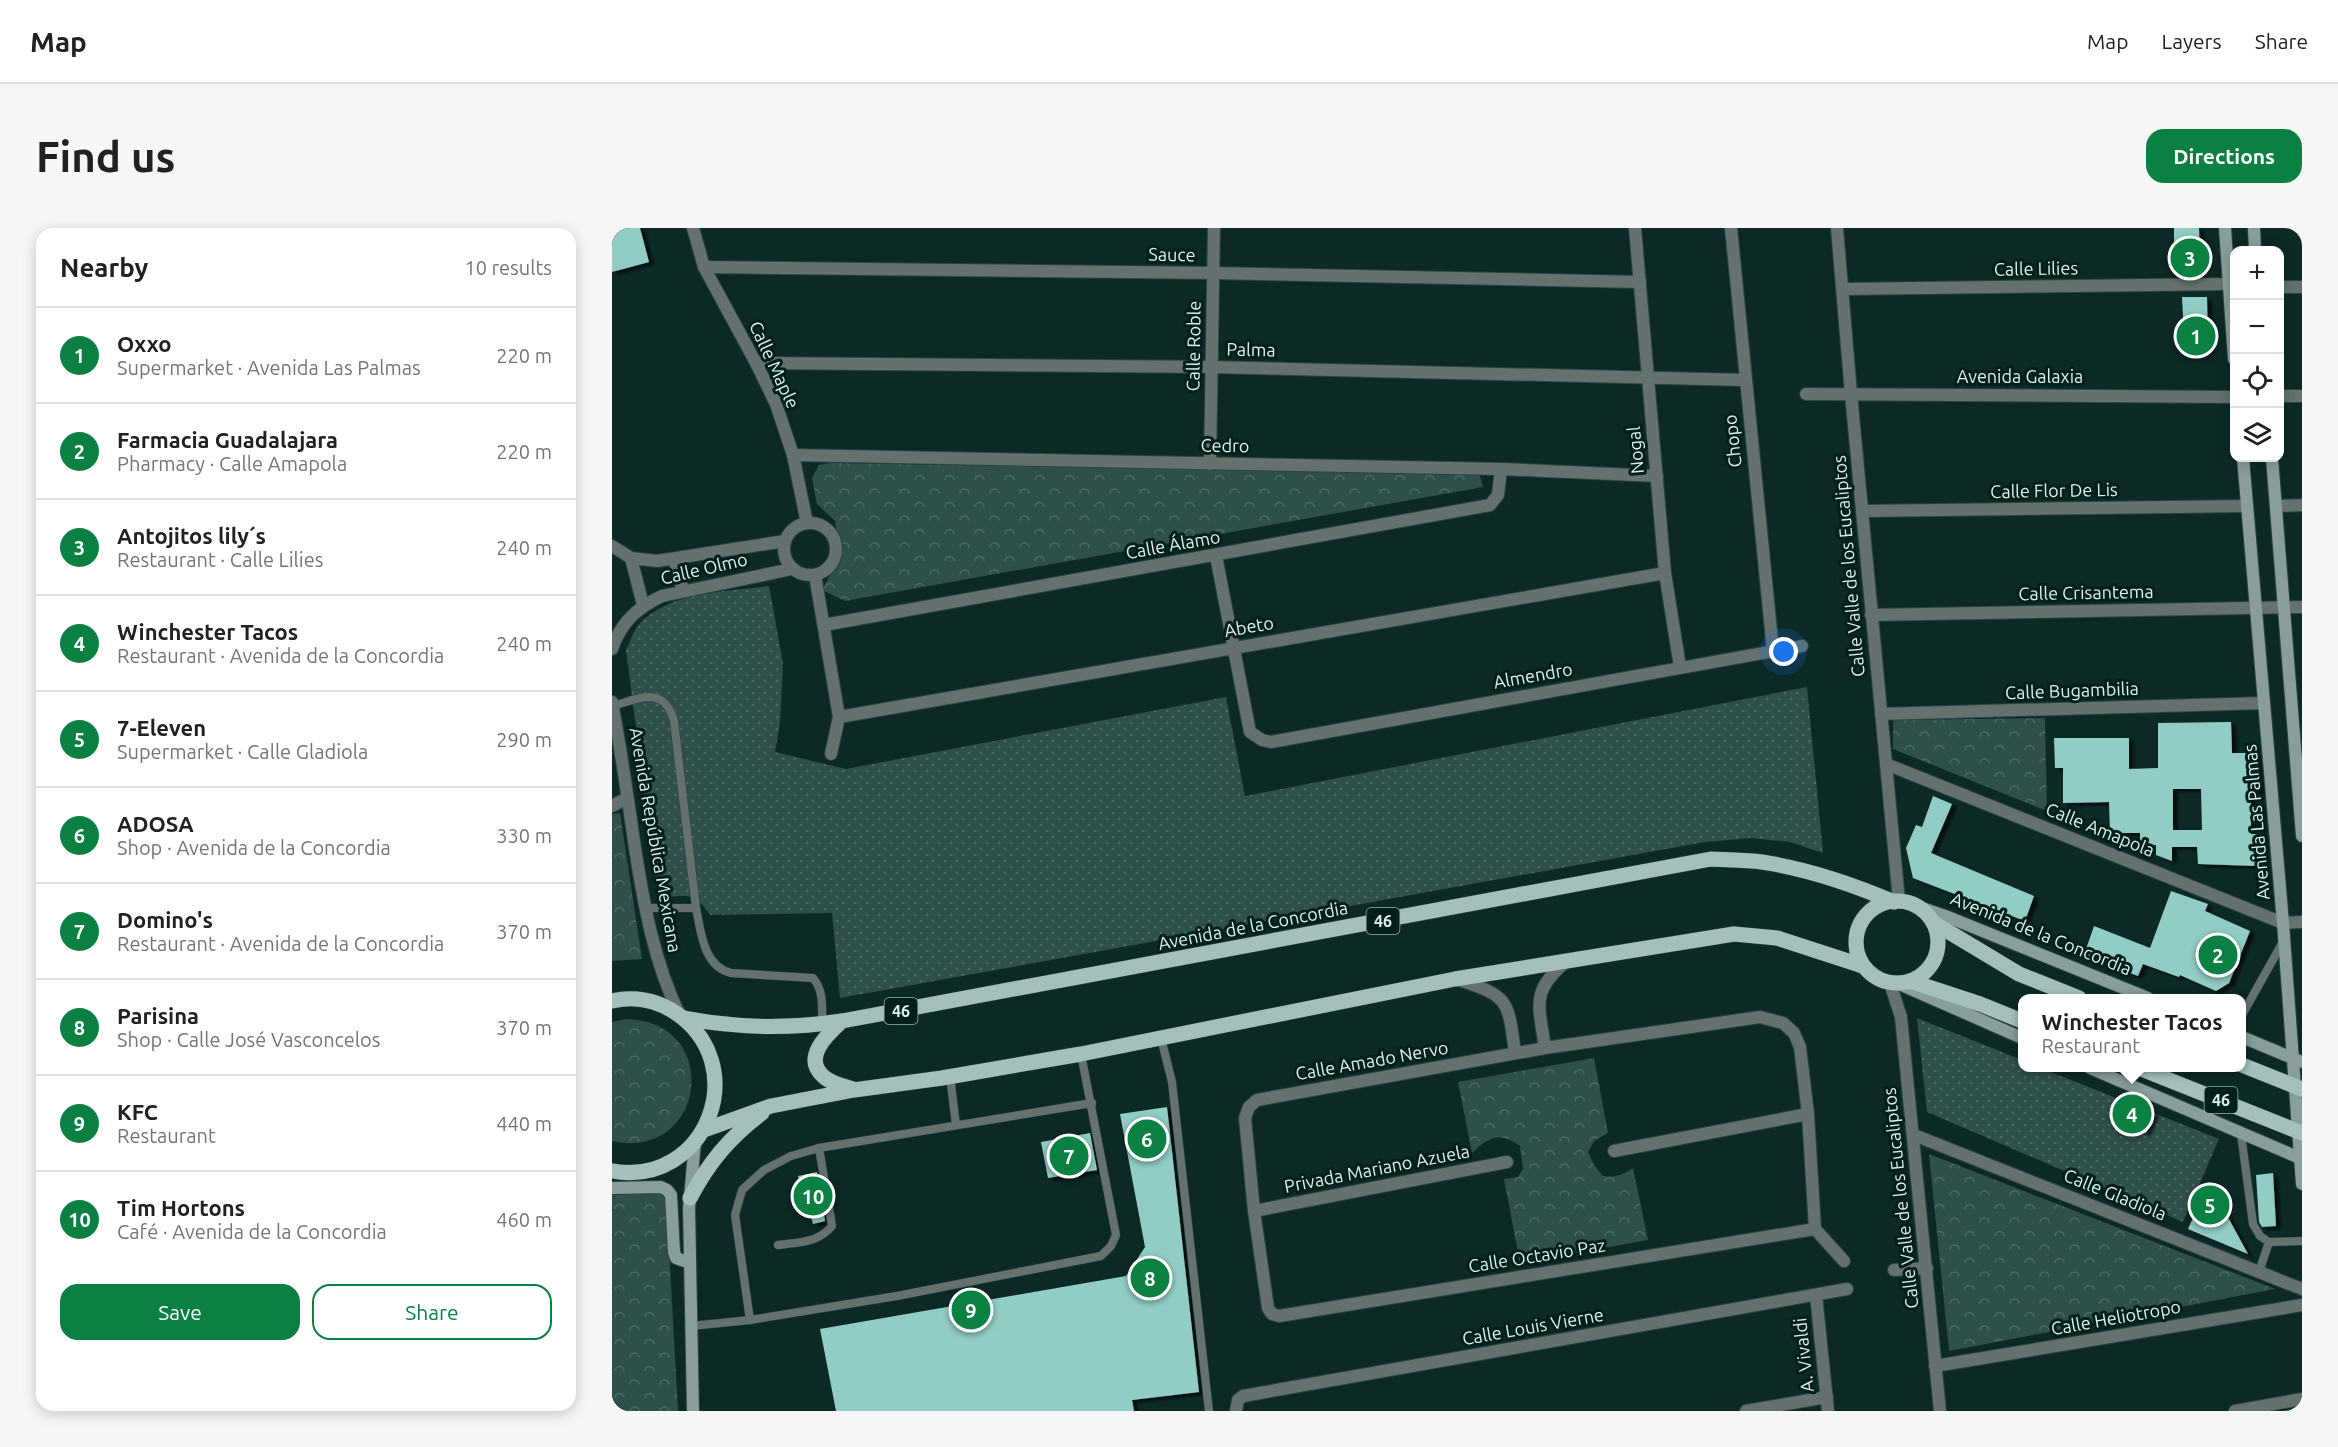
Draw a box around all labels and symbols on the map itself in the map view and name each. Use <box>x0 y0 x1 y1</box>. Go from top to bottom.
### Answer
pin: 3 <box>2170 236 2210 280</box>
street label: Sauce <box>1148 244 1196 264</box>
street label: Calle Lilies <box>1994 257 2078 279</box>
street label: Calle Roble <box>1182 300 1204 391</box>
pin: 1 <box>2176 314 2216 358</box>
street label: Calle Maple <box>746 318 804 411</box>
street label: Palma <box>1226 339 1276 359</box>
street label: Avenida Galaxia <box>1957 366 2083 386</box>
street label: Chopo <box>1719 414 1745 468</box>
street label: Nogal <box>1623 425 1647 475</box>
street label: Cedro <box>1200 435 1250 455</box>
street label: Calle Valle de los Eucaliptos <box>1828 454 1868 678</box>
street label: Calle Flor De Lis <box>1990 479 2118 501</box>
street label: Calle Álamo <box>1124 525 1222 562</box>
street label: Calle Olmo <box>658 548 749 588</box>
street label: Calle Crisantema <box>2018 581 2154 603</box>
street label: Abeto <box>1223 612 1275 640</box>
your location <box>1769 637 1798 666</box>
street label: Almendro <box>1492 658 1574 692</box>
street label: Calle Bugambilia <box>2005 678 2139 702</box>
street label: Avenida República Mexicana <box>626 726 686 954</box>
street label: Avenida Las Palmas <box>2239 743 2273 901</box>
street label: Calle Amapola <box>2043 798 2158 860</box>
street label: Avenida de la Concordia <box>1948 888 2135 979</box>
street label: Avenida de la Concordia <box>1156 897 1349 953</box>
road number: 46 <box>1366 908 1400 934</box>
pin: 2 <box>2198 932 2238 978</box>
road number: 46 <box>884 998 918 1024</box>
street label: Calle Amado Nervo <box>1294 1037 1450 1083</box>
street label: Calle Valle de los Eucaliptos <box>1878 1086 1922 1310</box>
road number: 46 <box>2204 1087 2238 1113</box>
pin: 4 <box>2112 1092 2152 1136</box>
pin: 6 <box>1128 1116 1166 1162</box>
pin: 7 <box>1050 1134 1088 1178</box>
street label: Privada Mariano Azuela <box>1282 1140 1471 1196</box>
street label: Calle Gladiola <box>2061 1164 2170 1224</box>
pin: 10 <box>794 1174 832 1218</box>
pin: 5 <box>2190 1182 2230 1228</box>
street label: Calle Octavio Paz <box>1467 1234 1607 1276</box>
pin: 8 <box>1130 1256 1170 1300</box>
pin: 9 <box>952 1288 990 1332</box>
street label: Calle Heliotropo <box>2049 1296 2182 1338</box>
street label: Calle Louis Vierne <box>1460 1304 1605 1348</box>
street label: A. Vivaldi <box>1789 1317 1817 1393</box>

